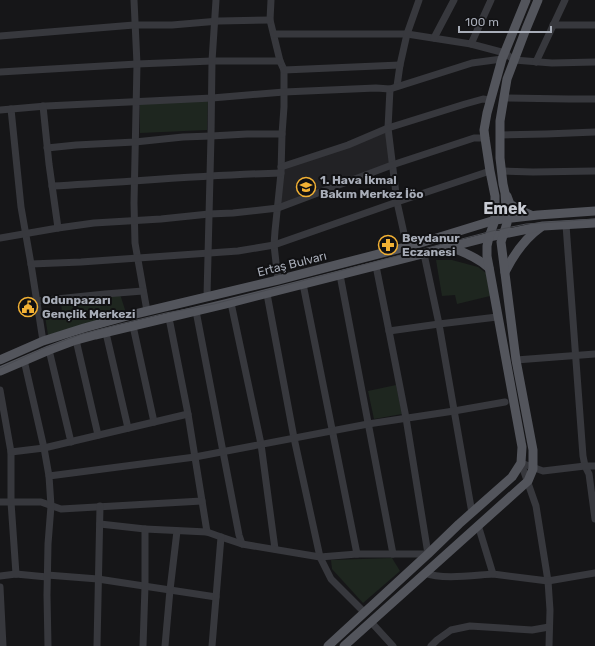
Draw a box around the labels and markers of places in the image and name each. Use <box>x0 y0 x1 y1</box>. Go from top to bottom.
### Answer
place label: 1. Hava İkmal Bakım Merkez İöo <box>320 173 424 201</box>
school or university icon: 1. Hava İkmal Bakım Merkez İöo <box>295 176 317 198</box>
place label: Beydanur Eczanesi <box>402 231 460 259</box>
pharmacy icon: Beydanur Eczanesi <box>377 234 399 256</box>
place label: Odunpazarı Gençlik Merkezi <box>42 293 135 321</box>
public building icon: Odunpazarı Gençlik Merkezi <box>17 296 39 318</box>

